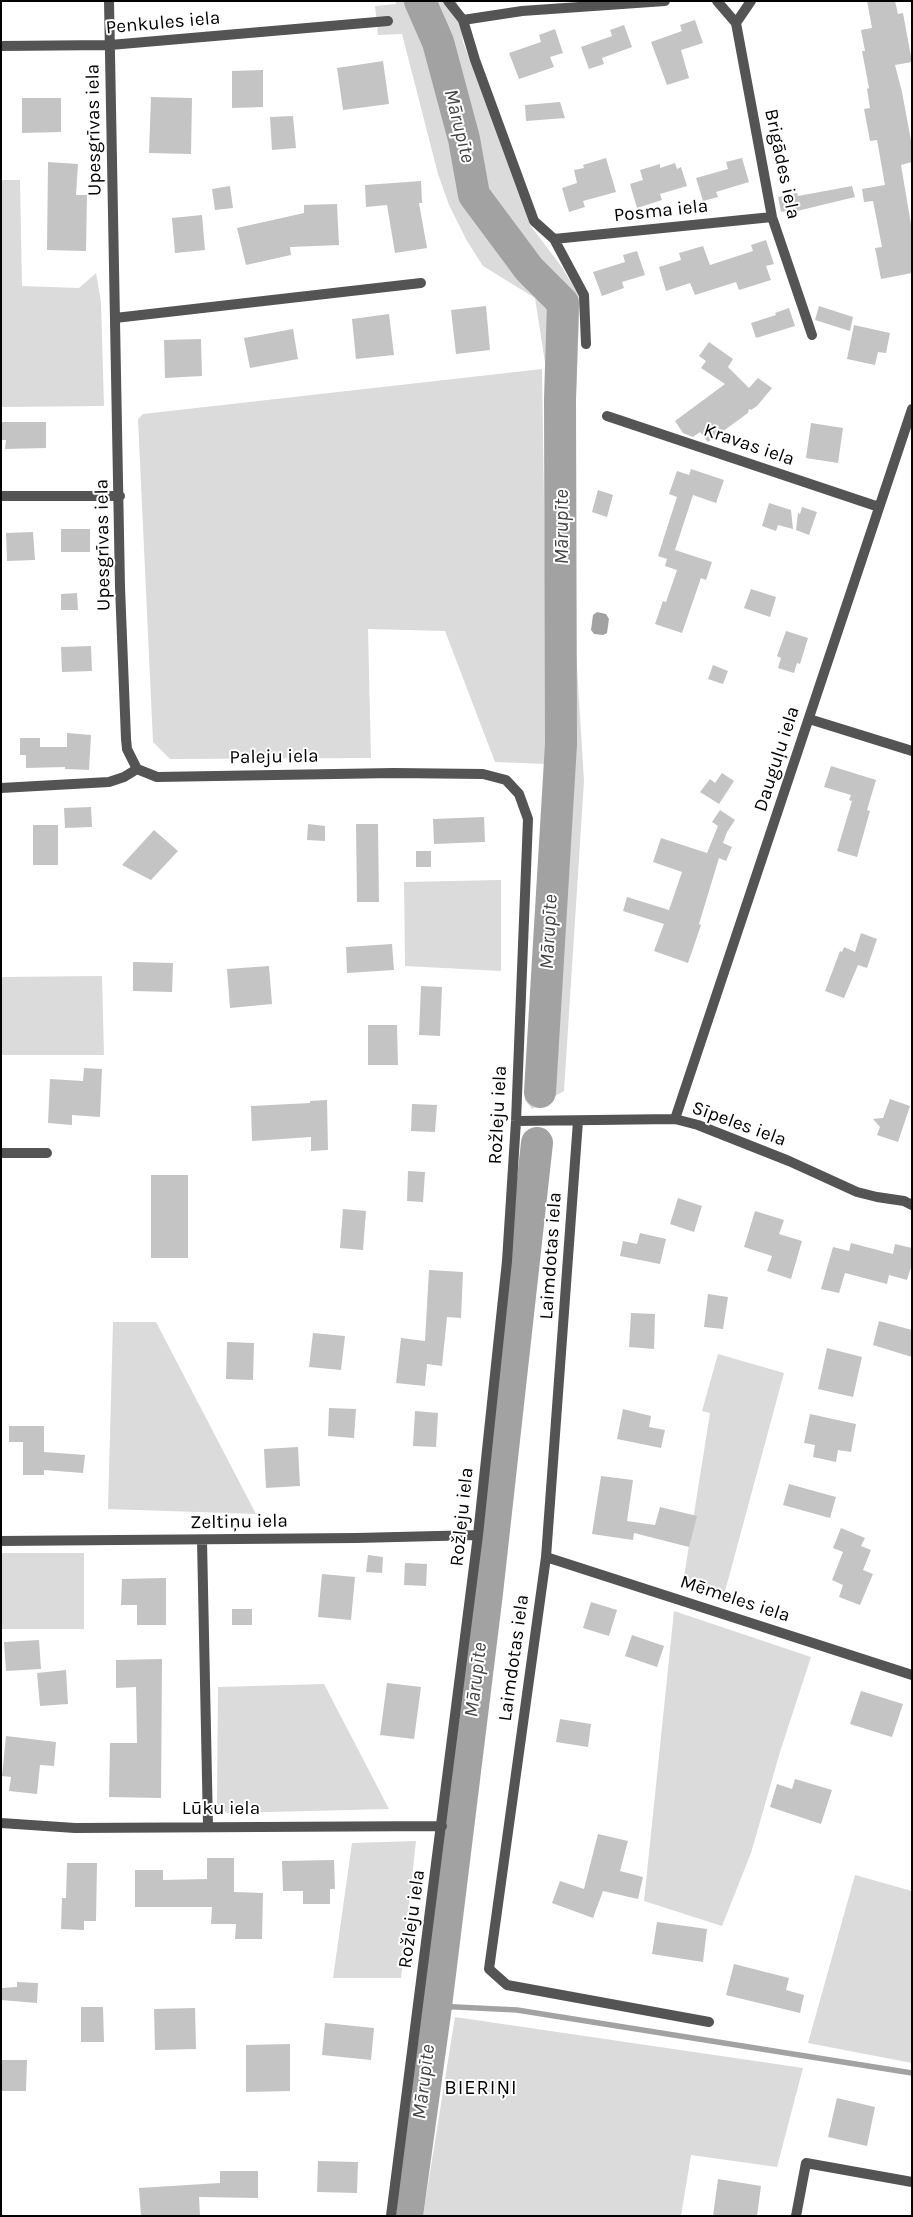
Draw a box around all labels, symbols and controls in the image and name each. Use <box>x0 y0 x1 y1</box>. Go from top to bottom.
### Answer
street label: Penkules iela <box>105 7 221 39</box>
street label: Upesgrīvas iela <box>81 64 107 196</box>
water label: Mārupīte <box>438 87 480 165</box>
street label: Brigādes iela <box>759 107 805 221</box>
street label: Posma iela <box>613 195 709 227</box>
street label: Kravas iela <box>701 419 797 471</box>
street label: Upesgrīvas iela <box>90 479 116 611</box>
water label: Mārupīte <box>550 489 574 565</box>
street label: Dauguļu iela <box>749 704 805 814</box>
street label: Paleju iela <box>229 745 319 769</box>
water label: Mārupīte <box>535 894 563 970</box>
street label: Rožleju iela <box>484 1065 512 1165</box>
street label: Sīpeles iela <box>689 1096 789 1152</box>
street label: Laimdotas iela <box>535 1192 567 1320</box>
street label: Rožleju iela <box>445 1466 479 1568</box>
street label: Zeltiņu iela <box>190 1510 288 1534</box>
street label: Mēmeles iela <box>677 1571 793 1627</box>
street label: Laimdotas iela <box>494 1593 534 1723</box>
water label: Mārupīte <box>460 1641 492 1719</box>
street label: Lūku iela <box>182 1798 260 1820</box>
street label: Rožleju iela <box>394 1868 430 1970</box>
water label: Mārupīte <box>408 2043 440 2121</box>
district label: BIERIŅI <box>443 2076 519 2100</box>

